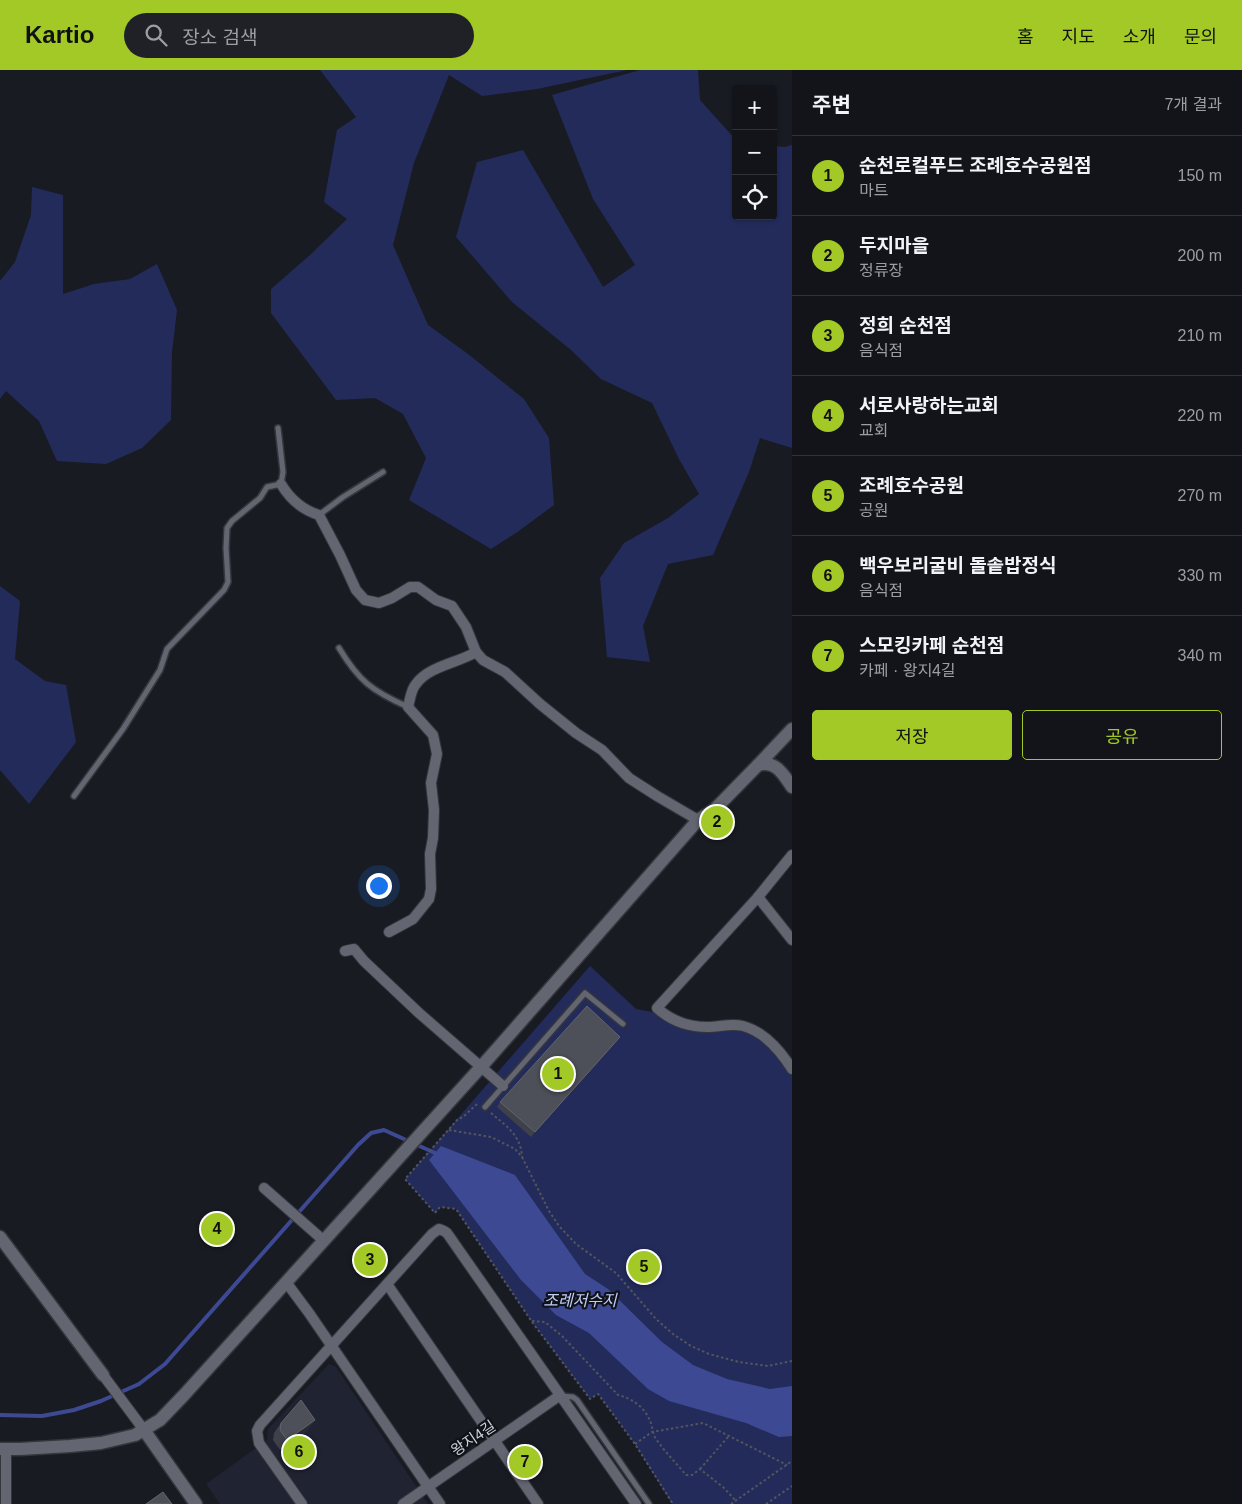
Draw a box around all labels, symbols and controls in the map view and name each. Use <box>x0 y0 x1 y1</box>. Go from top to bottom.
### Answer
search box <box>124 13 474 58</box>
text: Kartio <box>25 21 94 48</box>
icon: search <box>142 21 170 49</box>
text: 장소 검색 <box>182 27 258 48</box>
text: 홈 <box>1017 27 1034 47</box>
text: 지도 <box>1062 27 1095 47</box>
text: 소개 <box>1123 27 1156 47</box>
text: 문의 <box>1184 27 1217 47</box>
map controls <box>732 85 777 220</box>
button: + <box>732 85 777 130</box>
text: 주변 <box>812 93 851 116</box>
text: 7개 결과 <box>1164 96 1222 113</box>
button: − <box>732 130 777 175</box>
text: 순천로컬푸드 조례호수공원점 <box>859 155 1092 176</box>
text: 1 <box>824 167 832 184</box>
text: 150 m <box>1178 167 1222 184</box>
button: locate <box>732 175 777 220</box>
text: 마트 <box>859 182 888 199</box>
text: 두지마을 <box>859 235 929 256</box>
text: 2 <box>824 247 832 264</box>
text: 200 m <box>1178 247 1222 264</box>
text: 정류장 <box>859 262 903 279</box>
text: 정희 순천점 <box>859 315 952 336</box>
text: 3 <box>824 327 832 344</box>
text: 210 m <box>1178 327 1222 344</box>
text: 음식점 <box>859 342 903 359</box>
text: 서로사랑하는교회 <box>859 395 999 416</box>
text: 4 <box>824 407 832 424</box>
text: 220 m <box>1178 407 1222 424</box>
text: 교회 <box>859 422 888 439</box>
text: 조례호수공원 <box>859 475 964 496</box>
text: 5 <box>824 487 832 504</box>
text: 270 m <box>1178 487 1222 504</box>
text: 공원 <box>859 502 888 519</box>
text: 백우보리굴비 돌솥밥정식 <box>859 555 1057 576</box>
text: 6 <box>824 567 832 584</box>
text: 330 m <box>1178 567 1222 584</box>
text: 음식점 <box>859 582 903 599</box>
text: 스모킹카페 순천점 <box>859 635 1004 656</box>
text: 7 <box>824 647 832 664</box>
text: 340 m <box>1178 647 1222 664</box>
text: 카페 · 왕지4길 <box>859 662 956 679</box>
button: 저장 <box>812 710 1012 760</box>
button: 공유 <box>1022 710 1222 760</box>
pin: 2 <box>701 803 733 841</box>
your location <box>366 873 392 899</box>
pin: 1 <box>542 1055 574 1093</box>
pin: 4 <box>201 1210 233 1248</box>
pin: 3 <box>354 1241 386 1279</box>
pin: 5 <box>628 1248 660 1286</box>
water label: 조례저수지 <box>543 1292 618 1309</box>
street label: 왕지4길 <box>448 1417 498 1459</box>
pin: 6 <box>283 1433 315 1471</box>
pin: 7 <box>509 1443 541 1481</box>

